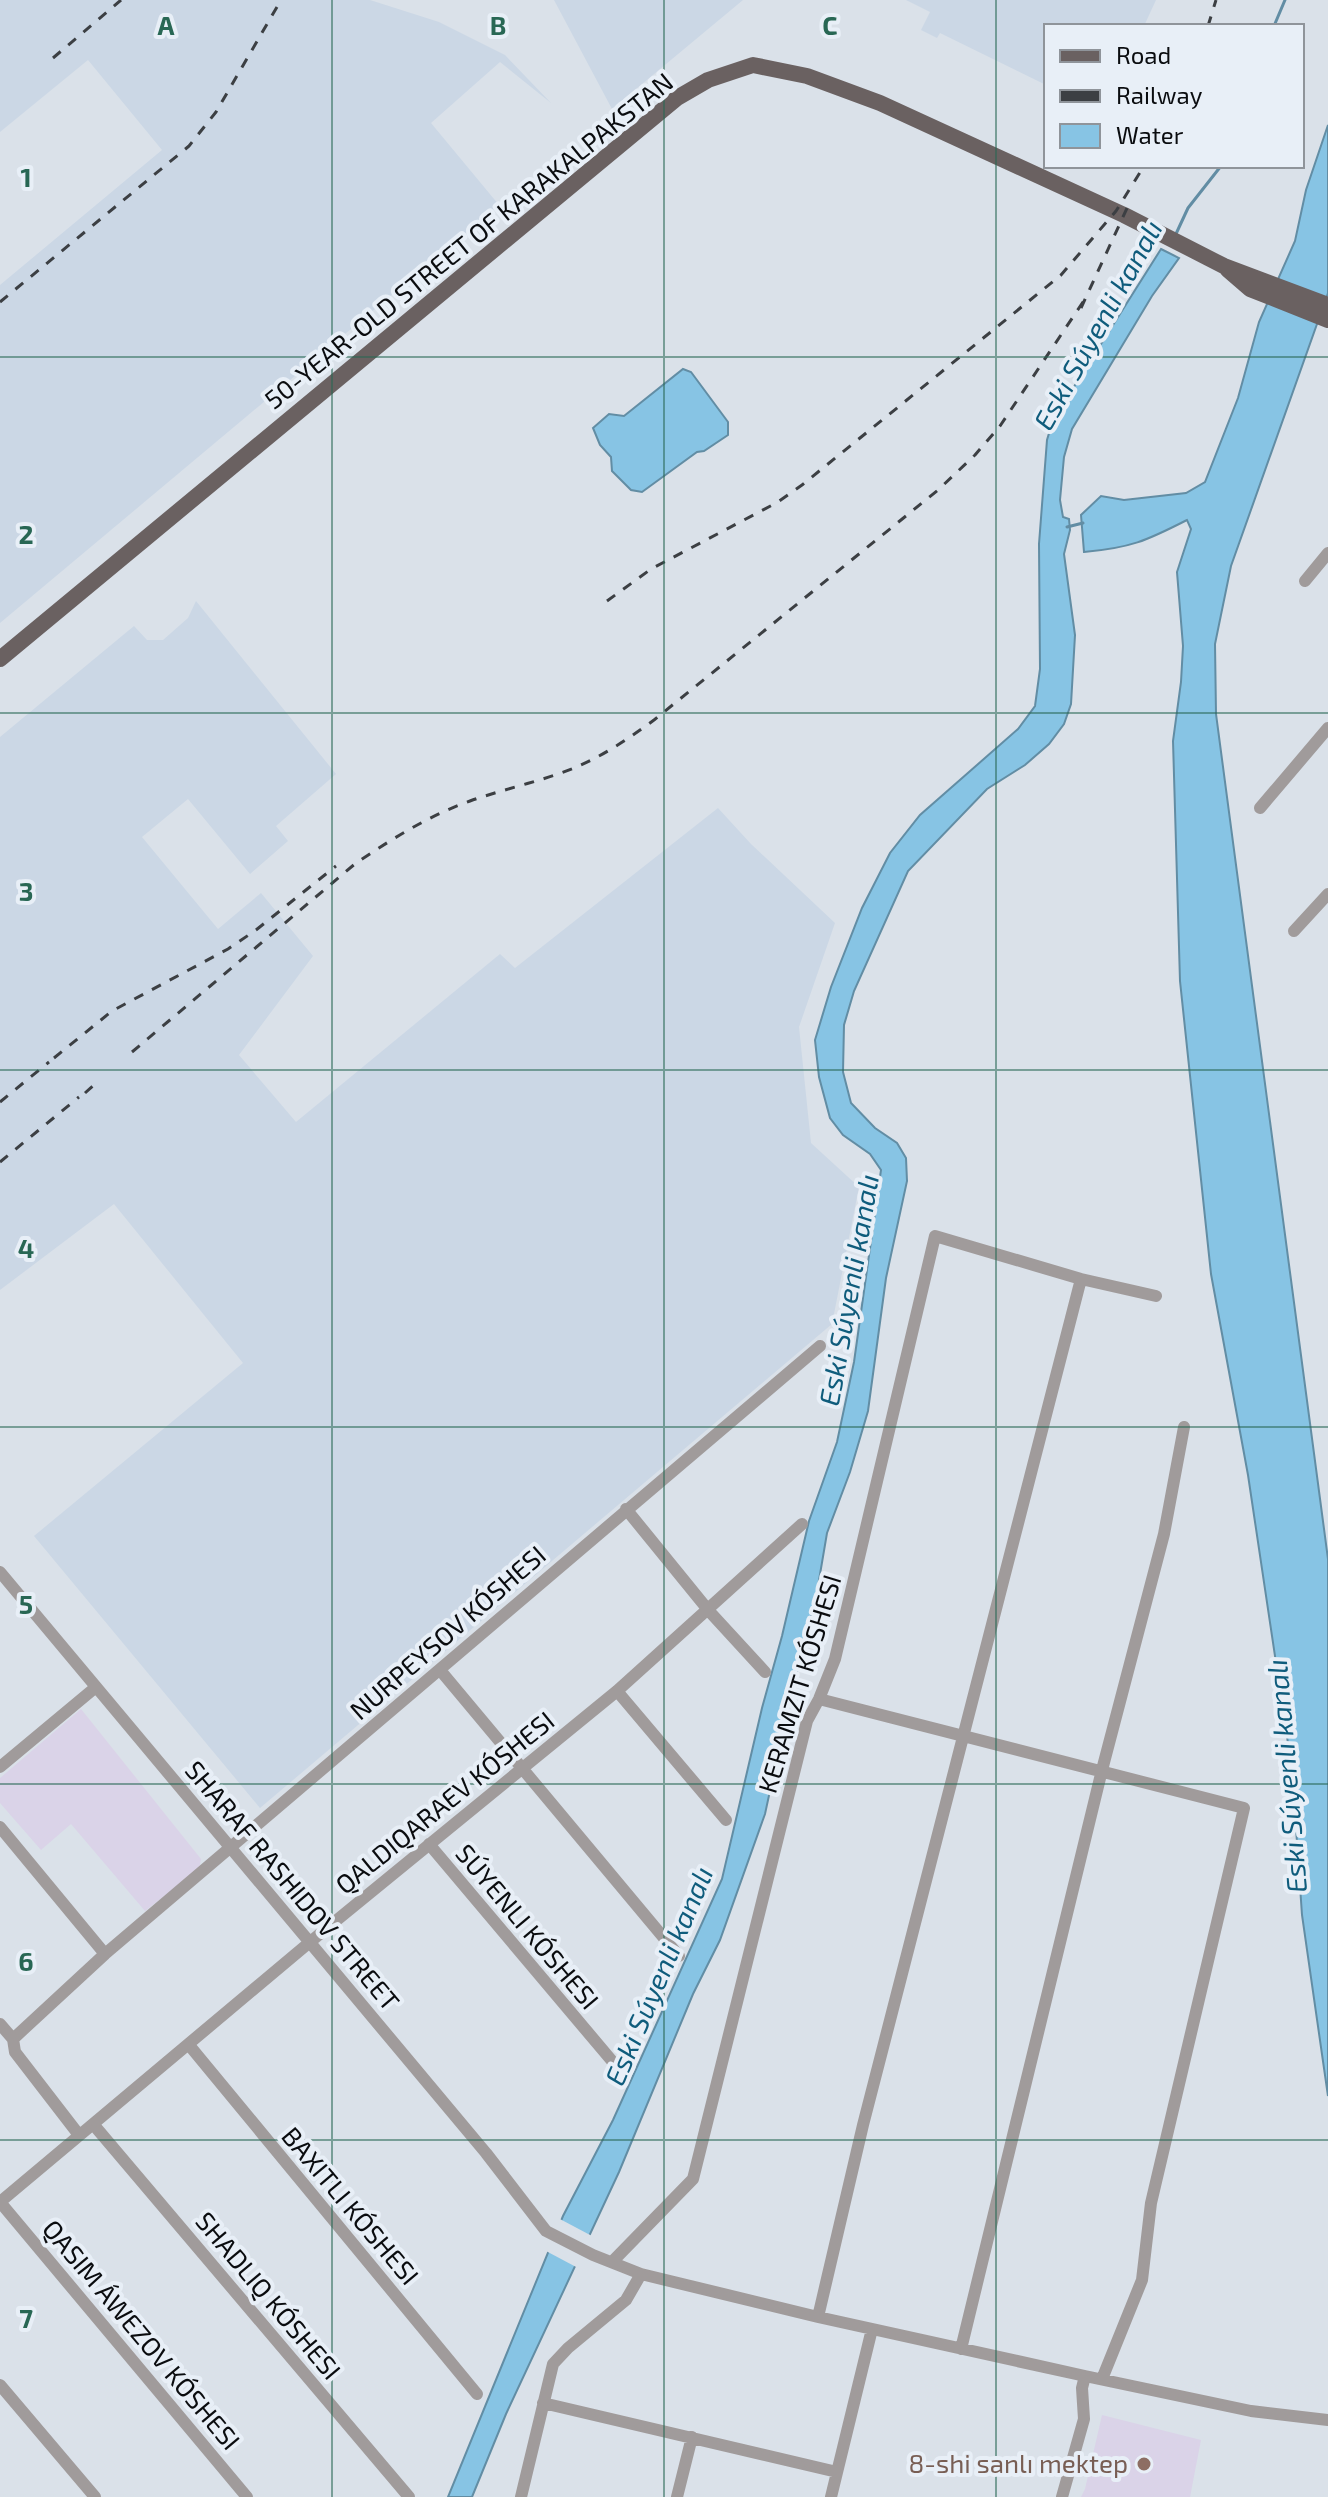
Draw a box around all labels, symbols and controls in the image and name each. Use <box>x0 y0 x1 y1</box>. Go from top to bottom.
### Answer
text: A <box>158 9 175 40</box>
text: B <box>490 9 506 40</box>
text: C <box>822 9 838 40</box>
legend <box>1044 24 1304 168</box>
text: Road <box>1116 40 1171 69</box>
street label: 50-YEAR-OLD STREET OF KARAKALPAKSTAN <box>258 65 678 414</box>
text: Railway <box>1116 80 1203 109</box>
text: Water <box>1116 120 1184 149</box>
text: 1 <box>20 161 32 192</box>
water label: Eski Súyenli kanalı <box>1025 214 1169 435</box>
text: 2 <box>18 518 34 549</box>
text: 3 <box>19 875 33 906</box>
water label: Eski Súyenli kanalı <box>811 1171 885 1408</box>
text: 4 <box>18 1232 34 1263</box>
street label: NURPEYSOV KÓSHESI <box>343 1538 551 1725</box>
street label: KERAMZIT KÓSHESI <box>751 1571 847 1796</box>
text: 5 <box>19 1588 33 1619</box>
water label: Eski Súyenli kanalı <box>1259 1658 1313 1894</box>
street label: QALDIQARAEV KÓSHESI <box>329 1704 560 1900</box>
street label: SHARAF RASHIDOV STREET <box>180 1754 407 2016</box>
street label: SÚYENLI KÓSHESI <box>450 1837 606 2015</box>
water label: Eski Súyenli kanalı <box>597 1861 720 2090</box>
text: 6 <box>18 1945 34 1976</box>
street label: BAXITLI KÓSHESI <box>276 2120 426 2290</box>
street label: SHADLIQ KÓSHESI <box>190 2205 348 2385</box>
street label: QASIM ÁWEZOV KÓSHESI <box>37 2213 247 2455</box>
text: 7 <box>19 2302 33 2333</box>
place label: 8-shi sanlı mektep <box>908 2447 1128 2478</box>
marker: 8-shi sanlı mektep <box>1135 2455 1153 2473</box>

